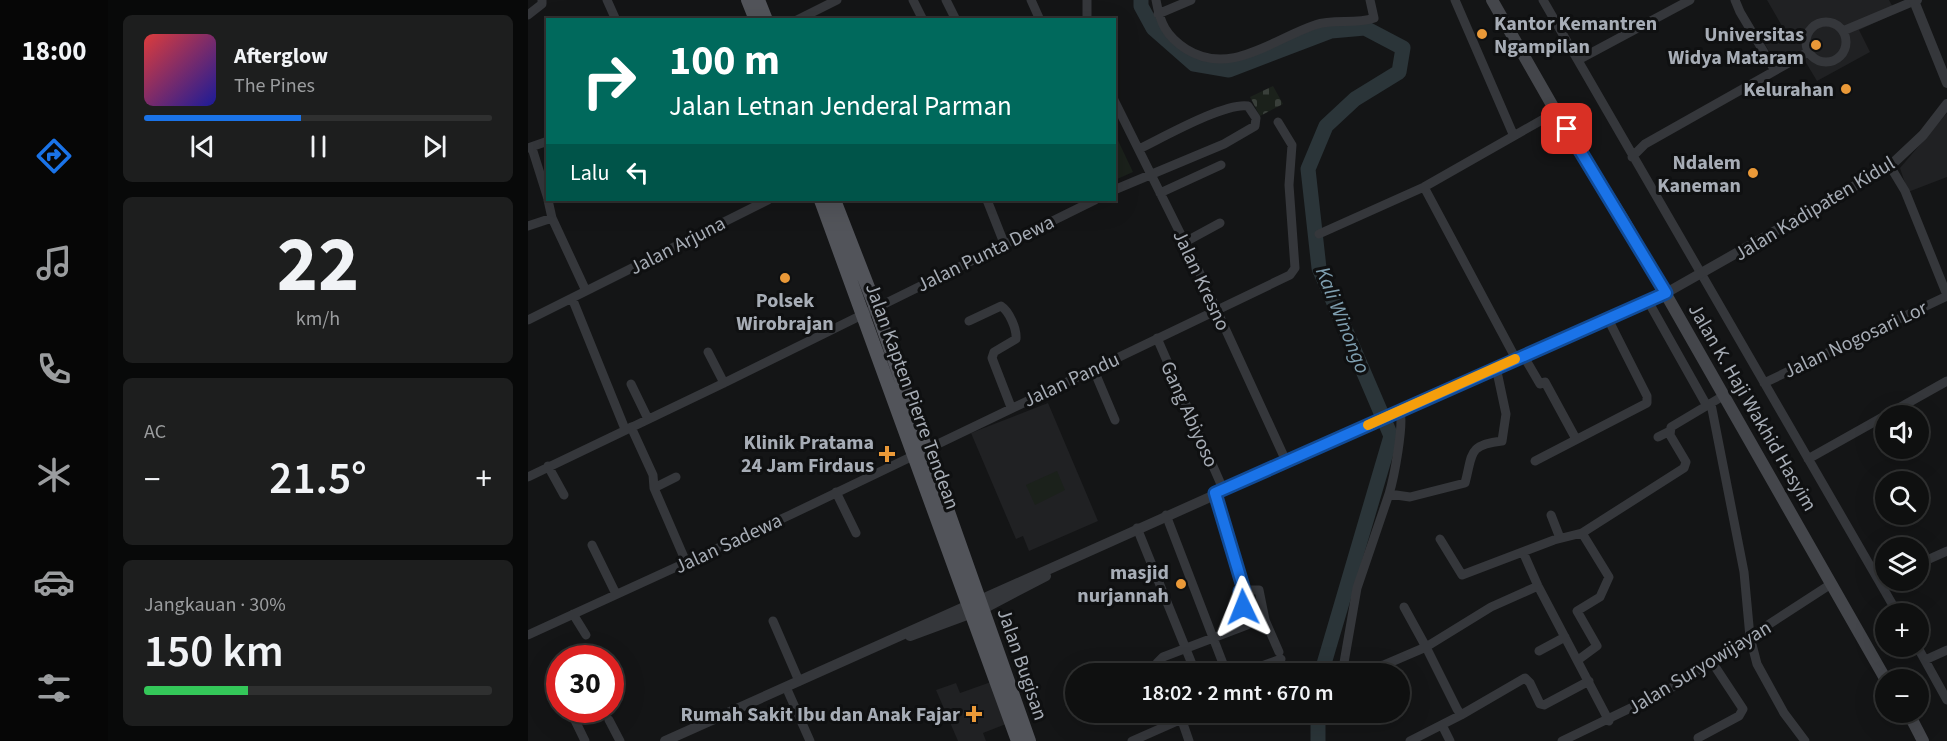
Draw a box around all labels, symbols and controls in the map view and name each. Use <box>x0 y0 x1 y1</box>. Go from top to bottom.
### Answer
place label: Kantor Kemantren Ngampilan <box>1494 10 1657 61</box>
place label: Universitas Widya Mataram <box>1668 21 1804 72</box>
marker: Kantor Kemantren Ngampilan <box>1475 27 1489 41</box>
text: 100 m <box>669 31 780 91</box>
text: 18:00 <box>21 32 87 71</box>
marker: Universitas Widya Mataram <box>1809 38 1823 52</box>
text: Afterglow <box>234 40 328 72</box>
icon: right <box>570 42 648 120</box>
text: The Pines <box>234 72 315 100</box>
place label: Kelurahan <box>1743 76 1834 104</box>
marker: Kelurahan <box>1839 82 1853 96</box>
text: Jalan Letnan Jenderal Parman <box>669 87 1012 126</box>
pin <box>1541 103 1592 154</box>
icon: arrive <box>1550 112 1583 145</box>
icon: previous <box>186 130 219 163</box>
icon: pause <box>302 130 335 163</box>
icon: next <box>418 130 451 163</box>
icon: directions <box>33 135 75 177</box>
place label: Ndalem Kaneman <box>1657 149 1741 200</box>
street label: Jalan Kadipaten Kidul <box>1729 150 1900 268</box>
icon: left <box>621 156 654 189</box>
text: Lalu <box>570 157 609 189</box>
marker: Ndalem Kaneman <box>1746 166 1760 180</box>
street label: Jalan Punta Dewa <box>912 208 1059 299</box>
text: 22 <box>277 210 359 321</box>
street label: Jalan Arjuna <box>625 210 730 282</box>
street label: Jalan Kresno <box>1166 225 1237 335</box>
icon: music <box>33 242 75 284</box>
water label: Kali Winongo <box>1308 262 1378 378</box>
marker: Polsek Wirobrajan <box>778 271 792 285</box>
street label: Jalan Kapten Pierre Tendean <box>858 279 966 514</box>
place label: Polsek Wirobrajan <box>736 287 834 338</box>
street label: Jalan Nogosari Lor <box>1779 294 1932 386</box>
street label: Jalan K. Haji Wakhid Hasyim <box>1681 298 1823 517</box>
text: km/h <box>296 305 340 333</box>
street label: Jalan Pandu <box>1019 345 1124 414</box>
icon: phone <box>33 348 75 390</box>
street label: Gang Abiyoso <box>1153 357 1225 472</box>
map controls <box>1875 405 1929 723</box>
button: sound <box>1875 405 1929 459</box>
text: AC <box>144 418 166 446</box>
place label: Klinik Pratama 24 Jam Firdaus <box>741 429 874 480</box>
marker: Klinik Pratama 24 Jam Firdaus <box>878 445 896 463</box>
text: 21.5° <box>269 447 367 511</box>
icon: climate <box>33 454 75 496</box>
text: − <box>144 456 160 503</box>
text: + <box>476 456 492 503</box>
button: search <box>1875 471 1929 525</box>
street label: Jalan Sadewa <box>670 507 787 581</box>
button: layers <box>1875 537 1929 591</box>
place label: masjid nurjannah <box>1077 559 1169 610</box>
icon: car <box>33 561 75 603</box>
position arrow <box>1211 575 1275 639</box>
marker: masjid nurjannah <box>1174 577 1188 591</box>
text: Jangkauan · 30% <box>144 591 286 619</box>
button: + <box>1875 603 1929 657</box>
street label: Jalan Bugisan <box>990 605 1054 724</box>
street label: Jalan Suryowijayan <box>1622 614 1777 722</box>
text: 150 km <box>144 620 284 684</box>
speed limit sign: 30 <box>546 645 624 723</box>
icon: filters <box>33 667 75 709</box>
button: − <box>1875 669 1929 723</box>
text: 18:02 · 2 mnt · 670 m <box>1141 677 1334 709</box>
place label: Rumah Sakit Ibu dan Anak Fajar <box>680 701 960 729</box>
marker: Rumah Sakit Ibu dan Anak Fajar <box>965 705 983 723</box>

